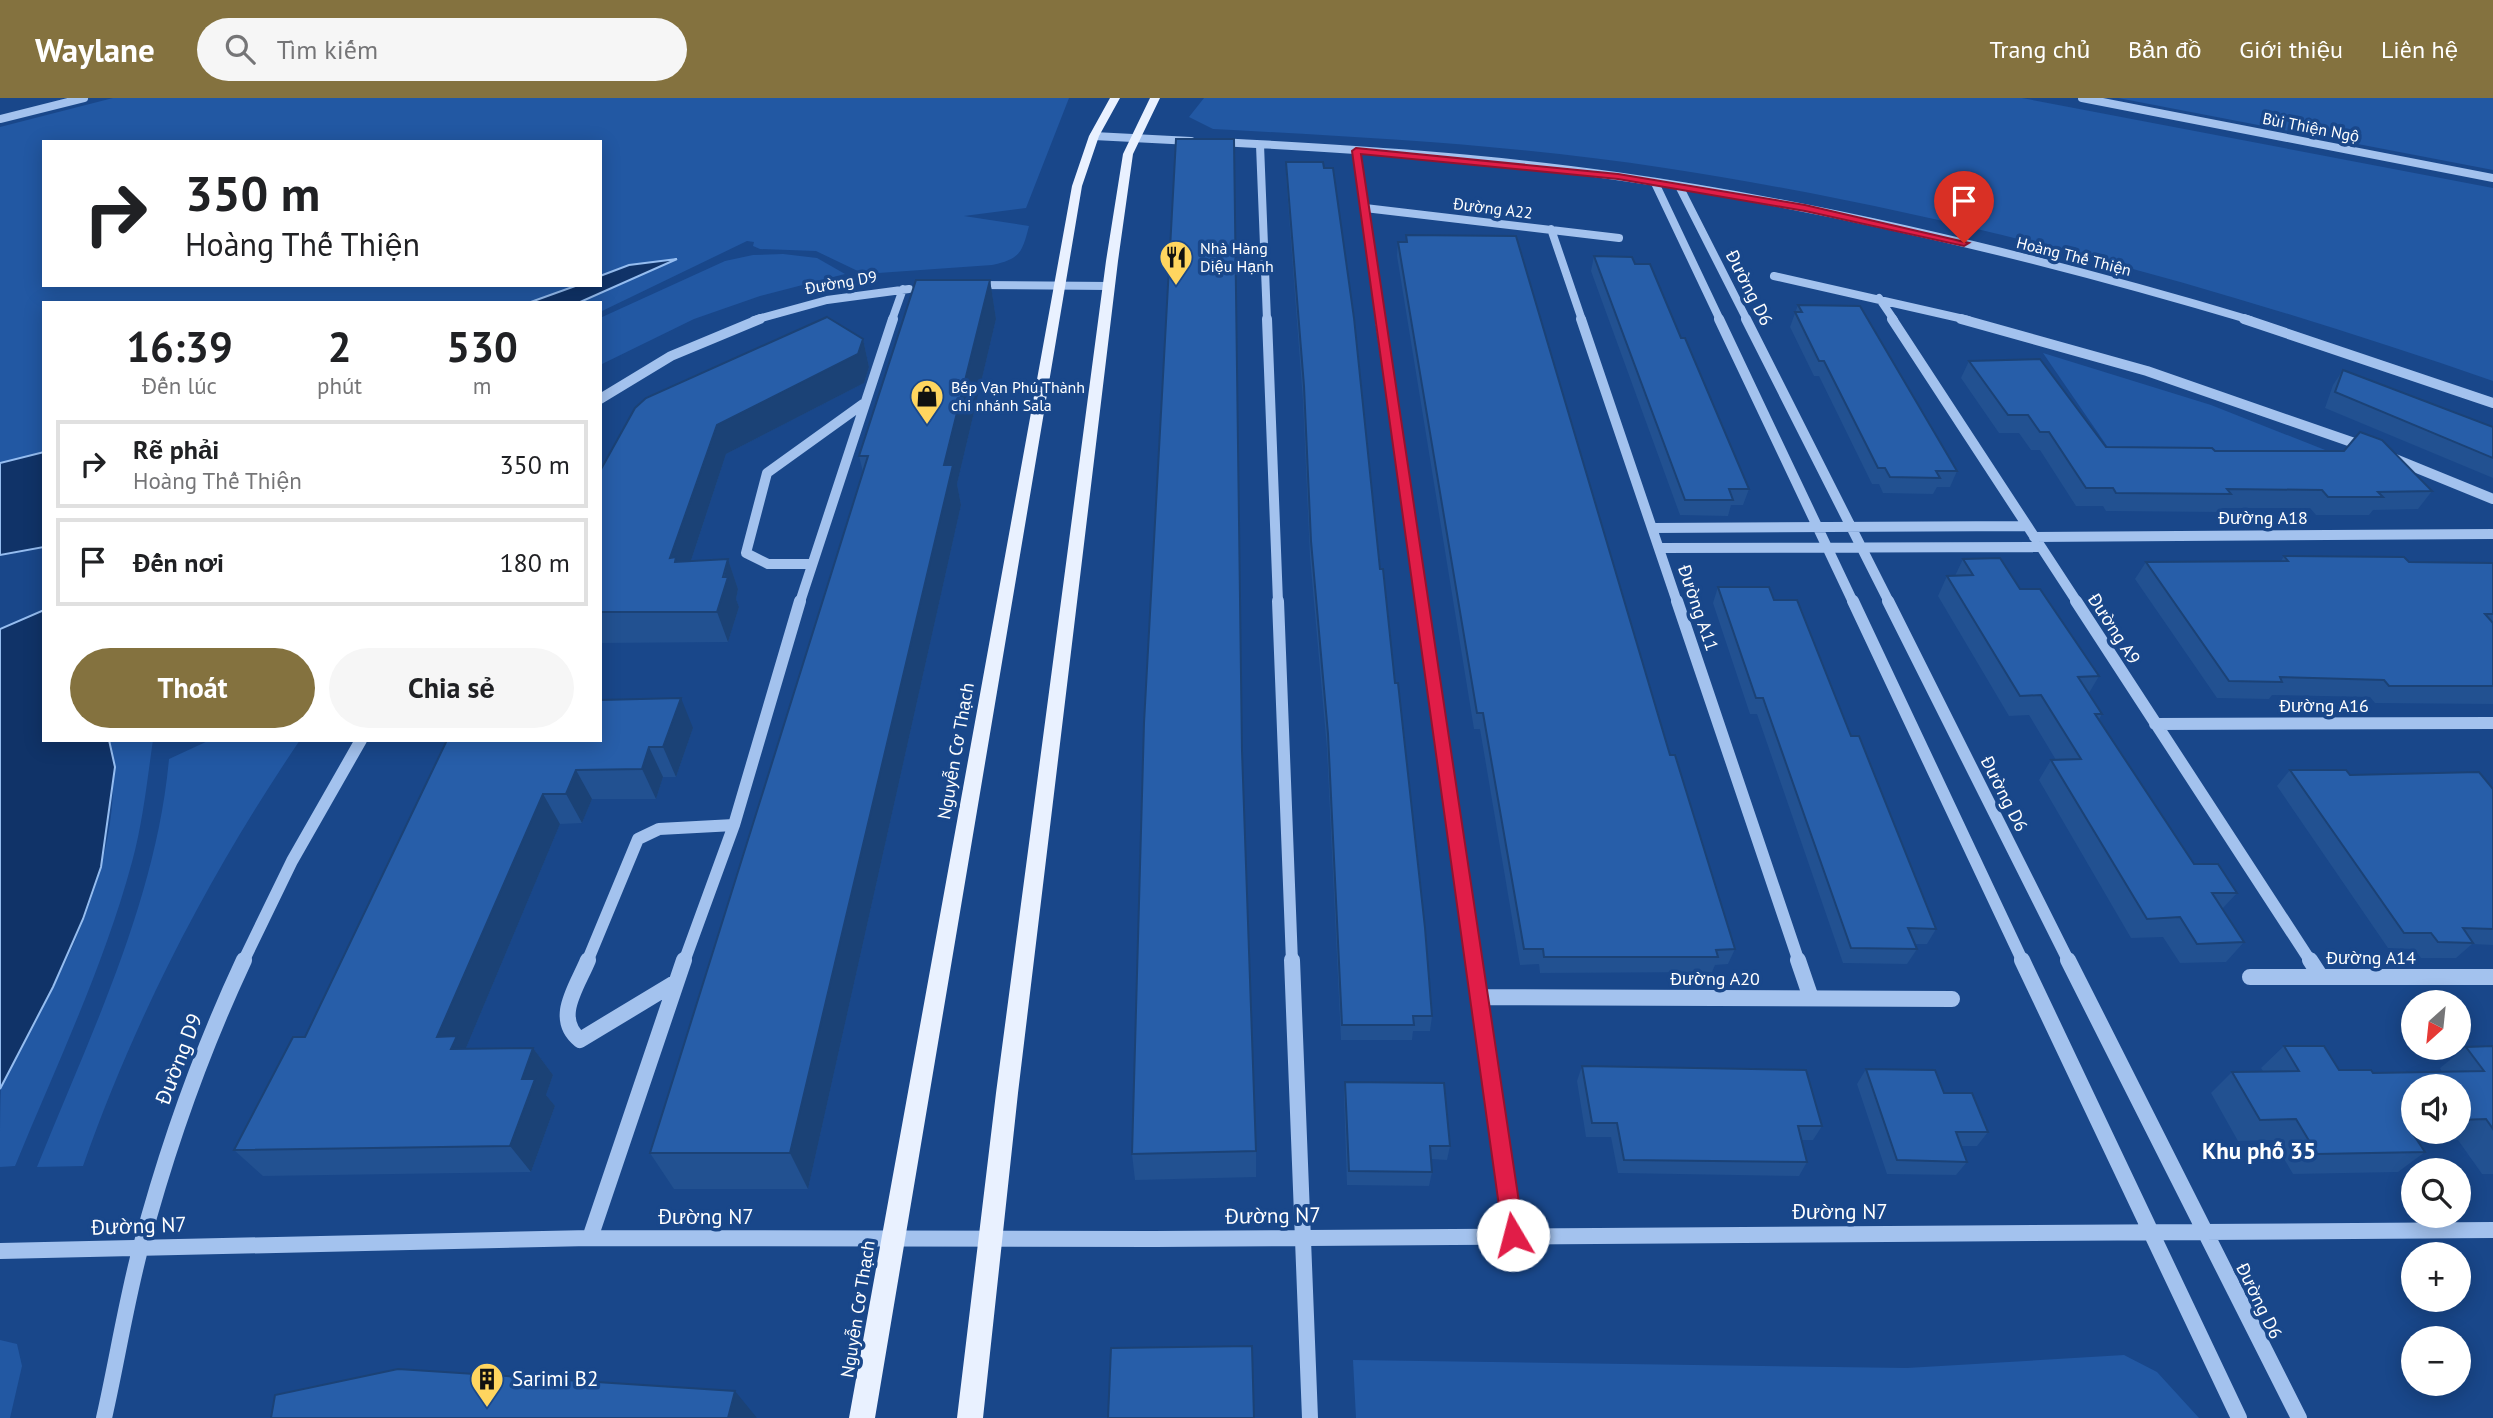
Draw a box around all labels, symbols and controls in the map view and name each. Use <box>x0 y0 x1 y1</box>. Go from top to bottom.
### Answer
search box <box>197 18 687 81</box>
text: Waylane <box>35 28 155 71</box>
icon: search <box>221 30 259 68</box>
text: Tìm kiếm <box>277 33 378 66</box>
text: Trang chủ <box>1989 34 2090 65</box>
text: Bản đồ <box>2128 34 2201 65</box>
text: Giới thiệu <box>2239 34 2343 65</box>
text: Liên hệ <box>2381 34 2458 65</box>
street label: Bùi Thiện Ngộ <box>2261 108 2361 146</box>
text: 350 m <box>185 161 320 225</box>
icon: right <box>70 168 161 259</box>
pin <box>1934 171 1994 243</box>
icon: arrive <box>1945 182 1983 220</box>
street label: Đường A22 <box>1451 193 1534 223</box>
text: Hoàng Thế Thiện <box>185 223 420 265</box>
street label: Hoàng Thế Thiện <box>2015 232 2133 280</box>
restaurant icon: Nhà Hàng Diệu Hạnh <box>1157 238 1195 287</box>
place label: Nhà Hàng Diệu Hạnh <box>1200 238 1274 276</box>
street label: Đường D6 <box>1720 245 1778 329</box>
street label: Đường D9 <box>803 266 878 298</box>
text: 16:39 <box>126 319 233 374</box>
text: 2 <box>328 319 351 374</box>
text: 530 <box>446 319 518 374</box>
text: Đến lúc <box>142 371 217 400</box>
text: phút <box>317 371 362 400</box>
text: m <box>473 371 491 400</box>
shop icon: Bếp Vạn Phú Thành chi nhánh Sala <box>908 377 946 426</box>
place label: Bếp Vạn Phú Thành chi nhánh Sala <box>951 377 1085 415</box>
text: Rẽ phải <box>133 433 219 466</box>
icon: right <box>74 445 112 483</box>
text: 350 m <box>499 448 570 481</box>
text: Hoàng Thế Thiện <box>133 466 302 495</box>
street label: Đường A18 <box>2217 506 2308 529</box>
icon: arrive <box>74 543 112 581</box>
text: Đến nơi <box>133 546 224 579</box>
text: 180 m <box>499 546 570 579</box>
street label: Đường A11 <box>1673 561 1724 654</box>
street label: Đường A9 <box>2083 588 2146 668</box>
button: Thoát <box>70 648 315 728</box>
button: Chia sẻ <box>329 648 574 728</box>
street label: Nguyễn Cơ Thạch <box>932 681 979 821</box>
street label: Đường A16 <box>2278 694 2369 717</box>
street label: Đường D6 <box>1975 751 2033 835</box>
street label: Đường A14 <box>2325 946 2416 969</box>
street label: Đường A20 <box>1669 967 1760 990</box>
north arrow <box>2401 990 2471 1060</box>
map controls <box>2401 990 2471 1396</box>
street label: Đường D9 <box>149 1010 208 1109</box>
button: sound <box>2401 1074 2471 1144</box>
district label: Khu phố 35 <box>2202 1136 2316 1165</box>
button: search <box>2401 1158 2471 1228</box>
position arrow <box>1476 1198 1550 1272</box>
street label: Đường N7 <box>1791 1198 1888 1225</box>
street label: Đường N7 <box>1224 1201 1321 1230</box>
street label: Đường N7 <box>657 1203 754 1230</box>
street label: Đường N7 <box>90 1210 187 1241</box>
street label: Nguyễn Cơ Thạch <box>835 1239 880 1379</box>
button: + <box>2401 1242 2471 1312</box>
street label: Đường D6 <box>2231 1258 2288 1342</box>
button: − <box>2401 1326 2471 1396</box>
building icon: Sarimi B2 <box>468 1360 506 1409</box>
place label: Sarimi B2 <box>512 1365 598 1392</box>

